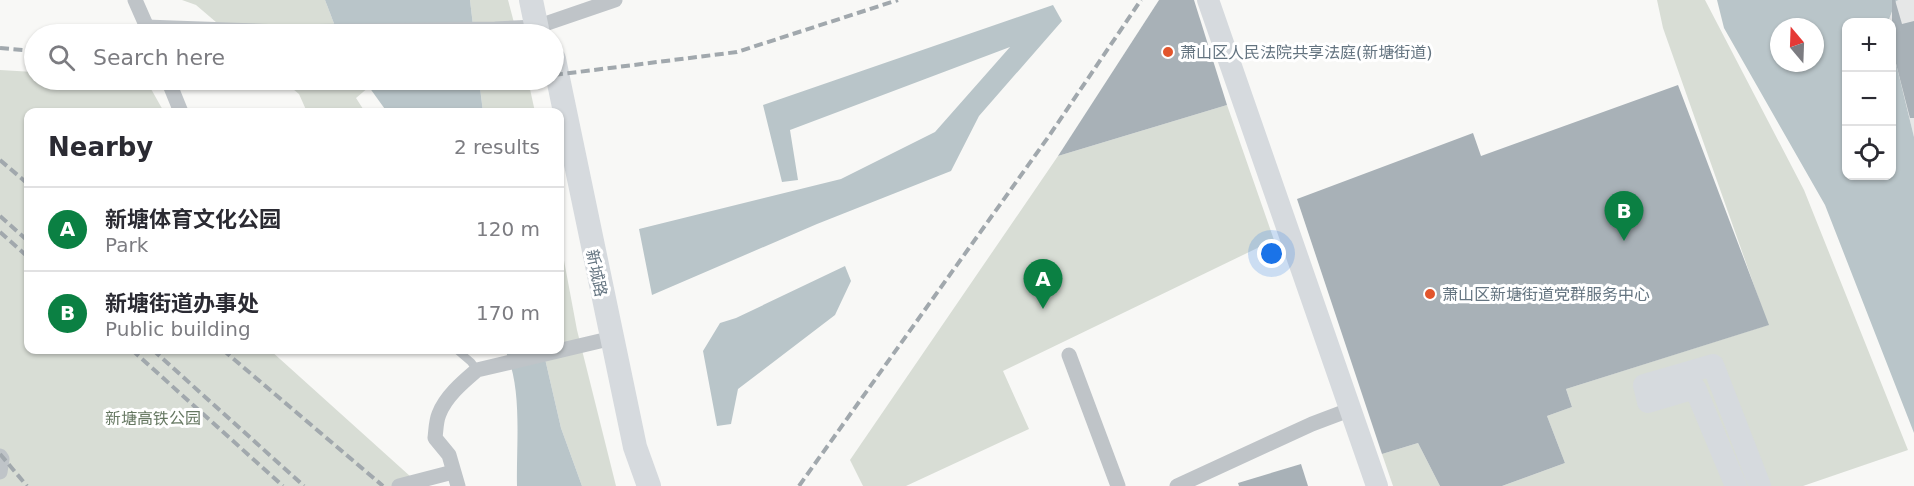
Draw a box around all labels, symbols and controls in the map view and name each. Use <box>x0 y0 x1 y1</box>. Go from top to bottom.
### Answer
north arrow <box>1770 18 1824 72</box>
map controls <box>1842 18 1896 180</box>
button: + <box>1842 18 1896 72</box>
search box <box>24 24 564 90</box>
icon: search <box>45 41 78 74</box>
place label: 萧山区人民法院共享法庭(新塘街道) <box>1180 43 1433 62</box>
text: Search here <box>93 45 225 70</box>
marker: 萧山区人民法院共享法庭(新塘街道) <box>1161 45 1175 59</box>
button: − <box>1842 72 1896 126</box>
button: locate <box>1842 126 1896 180</box>
text: Nearby <box>48 132 153 162</box>
text: 2 results <box>454 135 540 159</box>
pin: B <box>1604 192 1644 241</box>
text: 新塘体育文化公园 <box>105 207 281 232</box>
text: A <box>60 217 75 241</box>
text: 120 m <box>476 217 540 241</box>
text: Park <box>105 233 148 257</box>
your location <box>1257 239 1286 268</box>
street label: 新城路 <box>582 248 611 299</box>
pin: A <box>1024 260 1062 309</box>
place label: 萧山区新塘街道党群服务中心 <box>1442 285 1650 304</box>
marker: 萧山区新塘街道党群服务中心 <box>1423 287 1437 301</box>
text: 新塘街道办事处 <box>105 291 259 316</box>
text: B <box>60 301 75 325</box>
text: 170 m <box>476 301 540 325</box>
text: Public building <box>105 317 251 341</box>
park label: 新塘高铁公园 <box>105 409 201 428</box>

